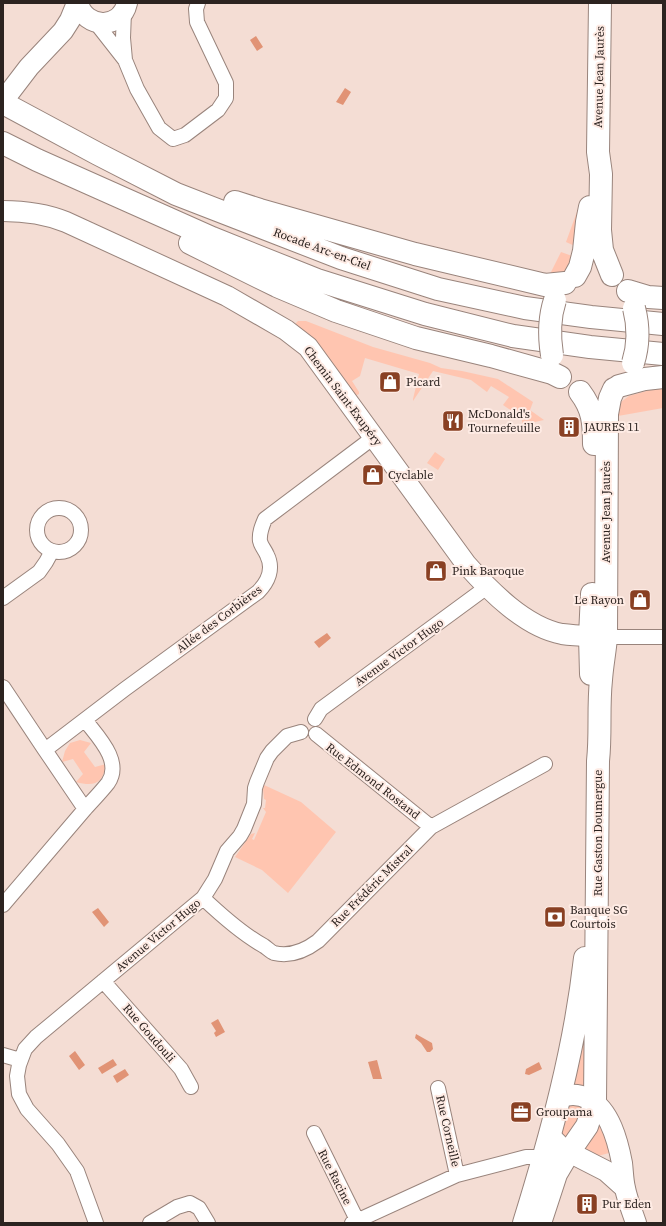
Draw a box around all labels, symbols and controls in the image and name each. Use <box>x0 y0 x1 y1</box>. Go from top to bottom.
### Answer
street label: Avenue Jean Jaurès <box>590 26 608 128</box>
street label: Rocade Arc-en-Ciel <box>271 224 373 274</box>
street label: Chemin Saint-Exupéry <box>300 343 386 450</box>
shop icon: Picard <box>377 369 403 395</box>
place label: Picard <box>406 374 441 390</box>
place label: McDonald's Tournefeuille <box>468 406 540 436</box>
restaurant icon: McDonald's Tournefeuille <box>440 408 466 434</box>
building icon: JAURES 11 <box>556 414 582 440</box>
place label: JAURES 11 <box>583 419 640 435</box>
street label: Avenue Jean Jaurès <box>598 461 614 563</box>
shop icon: Cyclable <box>360 462 386 488</box>
place label: Cyclable <box>388 467 433 483</box>
shop icon: Pink Baroque <box>423 558 449 584</box>
place label: Pink Baroque <box>452 563 524 579</box>
street label: Allée des Corbières <box>173 582 265 656</box>
shop icon: Le Rayon <box>627 587 653 613</box>
place label: Le Rayon <box>574 592 624 608</box>
street label: Avenue Victor Hugo <box>351 614 447 690</box>
street label: Rue Edmond Rostand <box>323 739 424 823</box>
street label: Rue Gaston Doumergue <box>590 770 606 896</box>
street label: Rue Frédéric Mistral <box>328 841 417 930</box>
street label: Avenue Victor Hugo <box>112 895 204 975</box>
place label: Banque SG Courtois <box>570 902 628 932</box>
bank icon: Banque SG Courtois <box>542 904 568 930</box>
street label: Rue Goudouli <box>119 1000 179 1066</box>
street label: Rue Corneille <box>432 1094 464 1168</box>
office icon: Groupama <box>508 1099 534 1125</box>
place label: Groupama <box>536 1104 593 1120</box>
street label: Rue Racine <box>314 1147 356 1207</box>
building icon: Pur Eden <box>574 1191 600 1217</box>
place label: Pur Eden <box>602 1196 651 1212</box>

